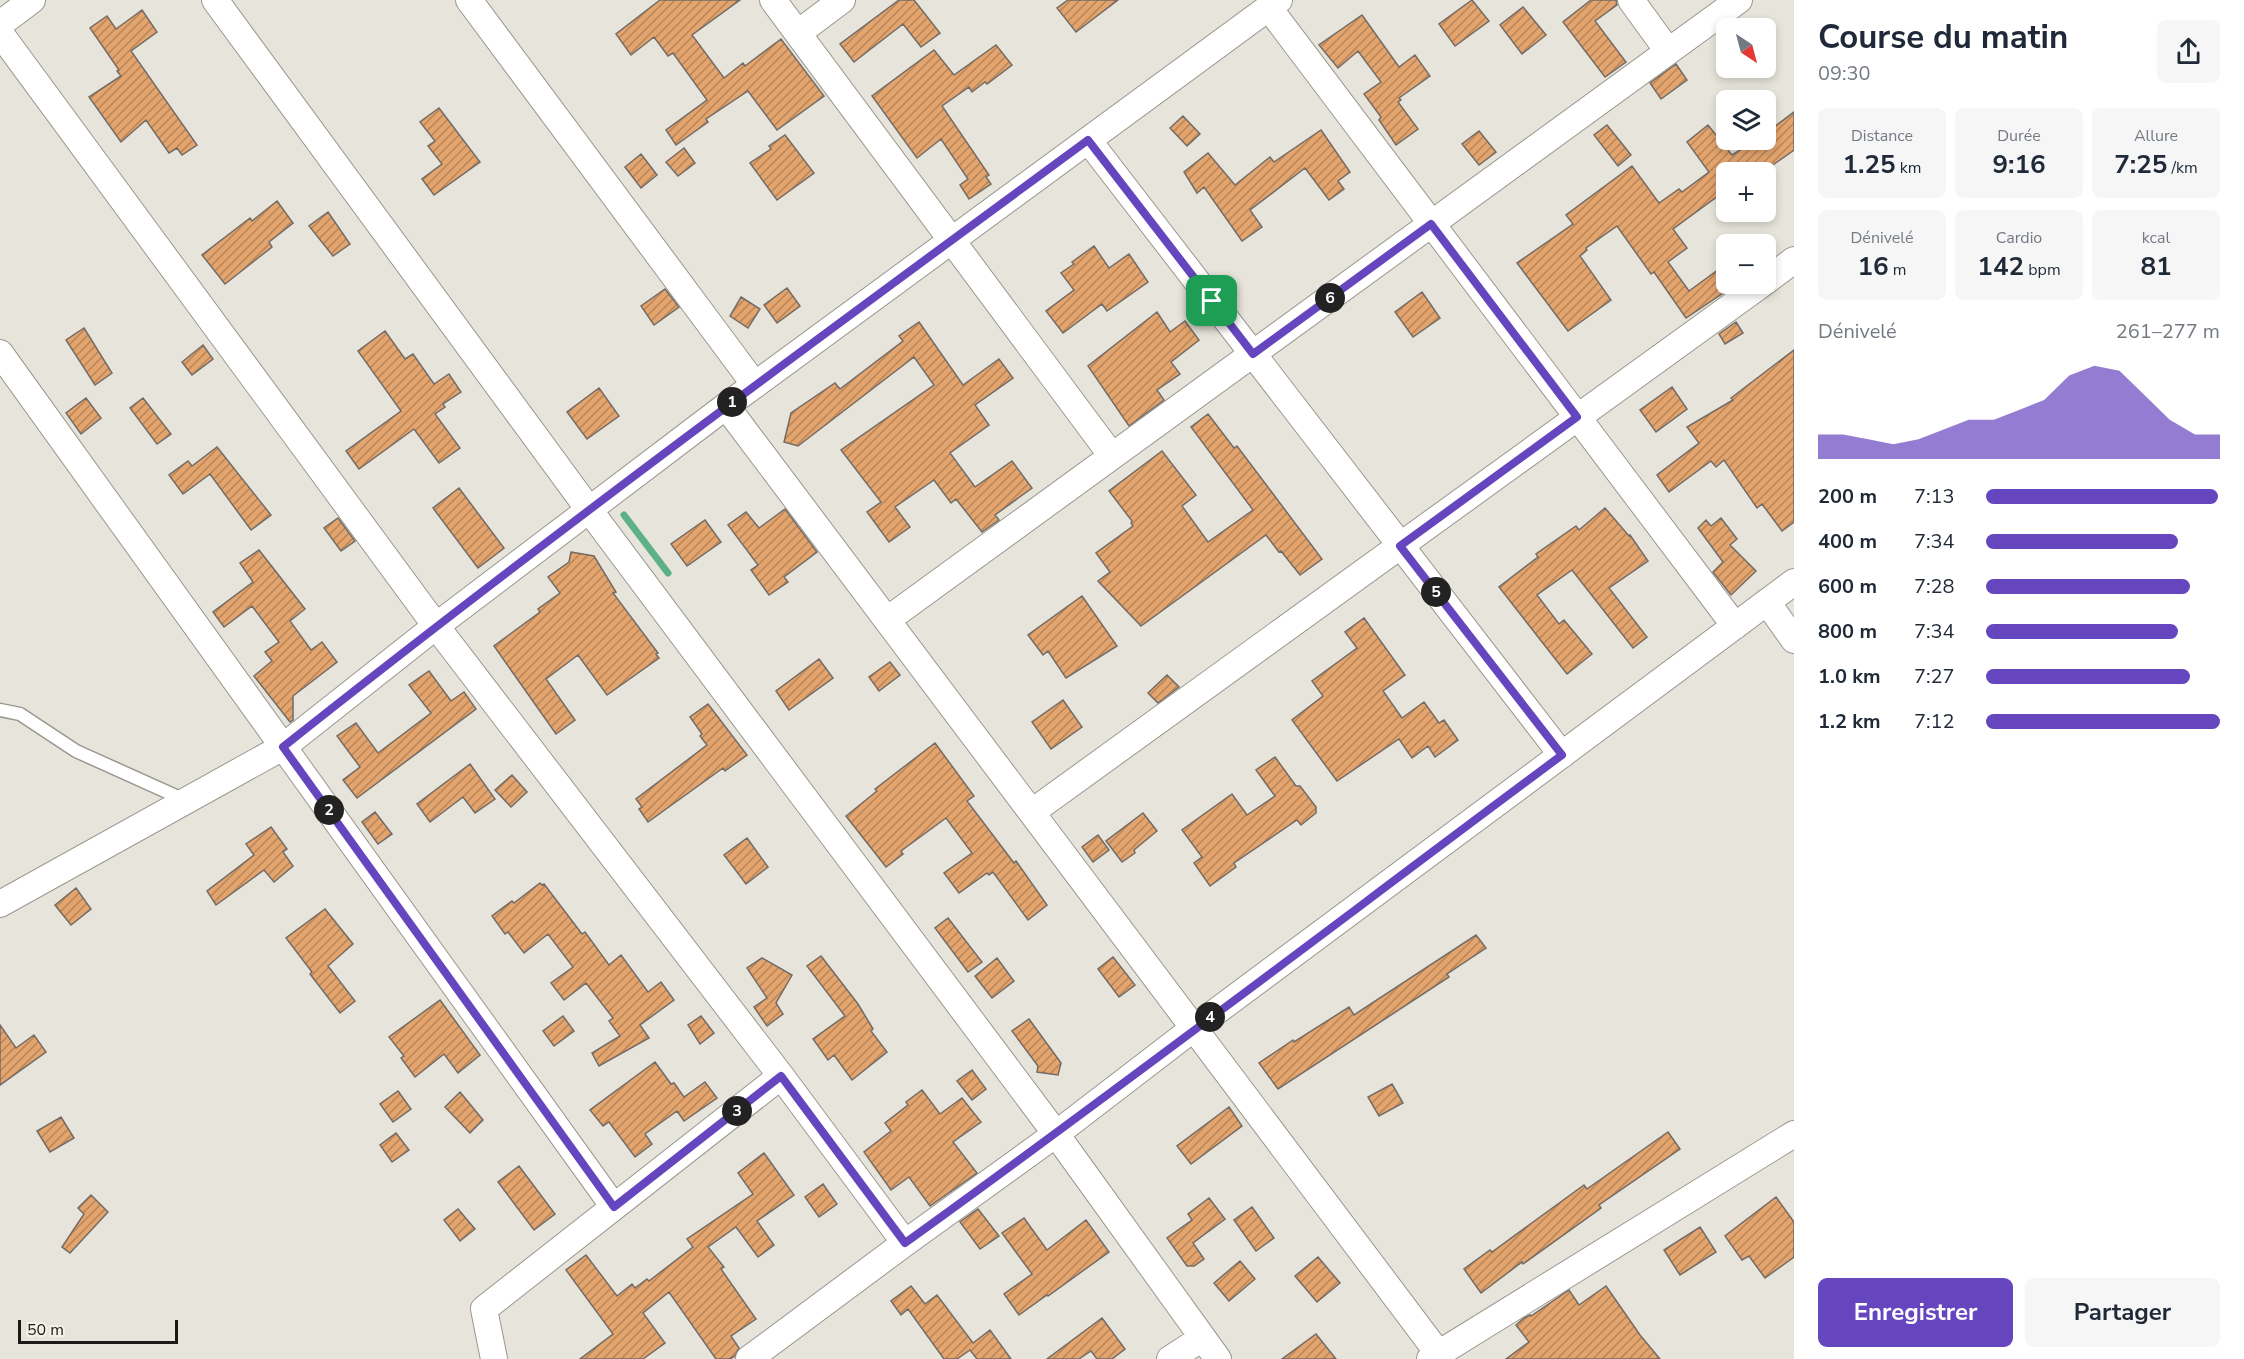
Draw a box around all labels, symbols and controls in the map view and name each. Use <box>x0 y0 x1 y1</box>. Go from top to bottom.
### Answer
text: Course du matin <box>1818 15 2068 60</box>
north arrow <box>1716 18 1776 78</box>
map controls <box>1716 18 1776 294</box>
button: share <box>2157 20 2220 83</box>
text: 09:30 <box>1818 60 1871 87</box>
button: layers <box>1716 90 1776 150</box>
text: Distance <box>1851 125 1913 147</box>
text: Durée <box>1997 125 2041 147</box>
text: Allure <box>2134 125 2178 147</box>
text: 1.25 <box>1842 147 1896 182</box>
text: 9:16 <box>1992 147 2046 182</box>
text: 7:25 <box>2114 147 2167 182</box>
text: km <box>1896 157 1922 179</box>
text: /km <box>2167 157 2198 179</box>
button: + <box>1716 162 1776 222</box>
text: Dénivelé <box>1851 227 1914 249</box>
text: Cardio <box>1996 227 2042 249</box>
text: kcal <box>2142 227 2170 249</box>
button: − <box>1716 234 1776 294</box>
text: 16 <box>1857 249 1889 284</box>
text: 142 <box>1977 249 2024 284</box>
text: 81 <box>2140 249 2172 284</box>
text: m <box>1889 259 1907 281</box>
text: bpm <box>2024 259 2061 281</box>
pin <box>1186 275 1237 326</box>
pin: 6 <box>1315 283 1345 313</box>
icon: arrive <box>1195 284 1228 317</box>
text: 6 <box>1325 287 1335 309</box>
text: Dénivelé <box>1818 318 1897 345</box>
text: 261–277 m <box>2116 318 2220 345</box>
pin: 1 <box>717 387 747 417</box>
text: 1 <box>727 391 737 413</box>
text: 200 m <box>1818 483 1877 510</box>
text: 7:13 <box>1914 483 1955 510</box>
text: 400 m <box>1818 528 1877 555</box>
text: 7:34 <box>1914 528 1955 555</box>
text: 600 m <box>1818 573 1877 600</box>
text: 7:28 <box>1914 573 1955 600</box>
pin: 5 <box>1421 577 1451 607</box>
text: 5 <box>1431 581 1441 603</box>
text: 800 m <box>1818 618 1877 645</box>
text: 7:34 <box>1914 618 1955 645</box>
text: 1.0 km <box>1818 663 1881 690</box>
text: 7:27 <box>1914 663 1955 690</box>
text: 1.2 km <box>1818 708 1881 735</box>
text: 7:12 <box>1914 708 1955 735</box>
pin: 2 <box>314 795 344 825</box>
text: 2 <box>324 799 334 821</box>
pin: 4 <box>1195 1002 1225 1032</box>
text: 4 <box>1205 1006 1215 1028</box>
pin: 3 <box>722 1096 752 1126</box>
text: 3 <box>732 1100 742 1122</box>
button: Enregistrer <box>1818 1278 2013 1347</box>
button: Partager <box>2025 1278 2220 1347</box>
scale bar <box>18 1317 178 1344</box>
text: 50 m <box>27 1319 64 1341</box>

